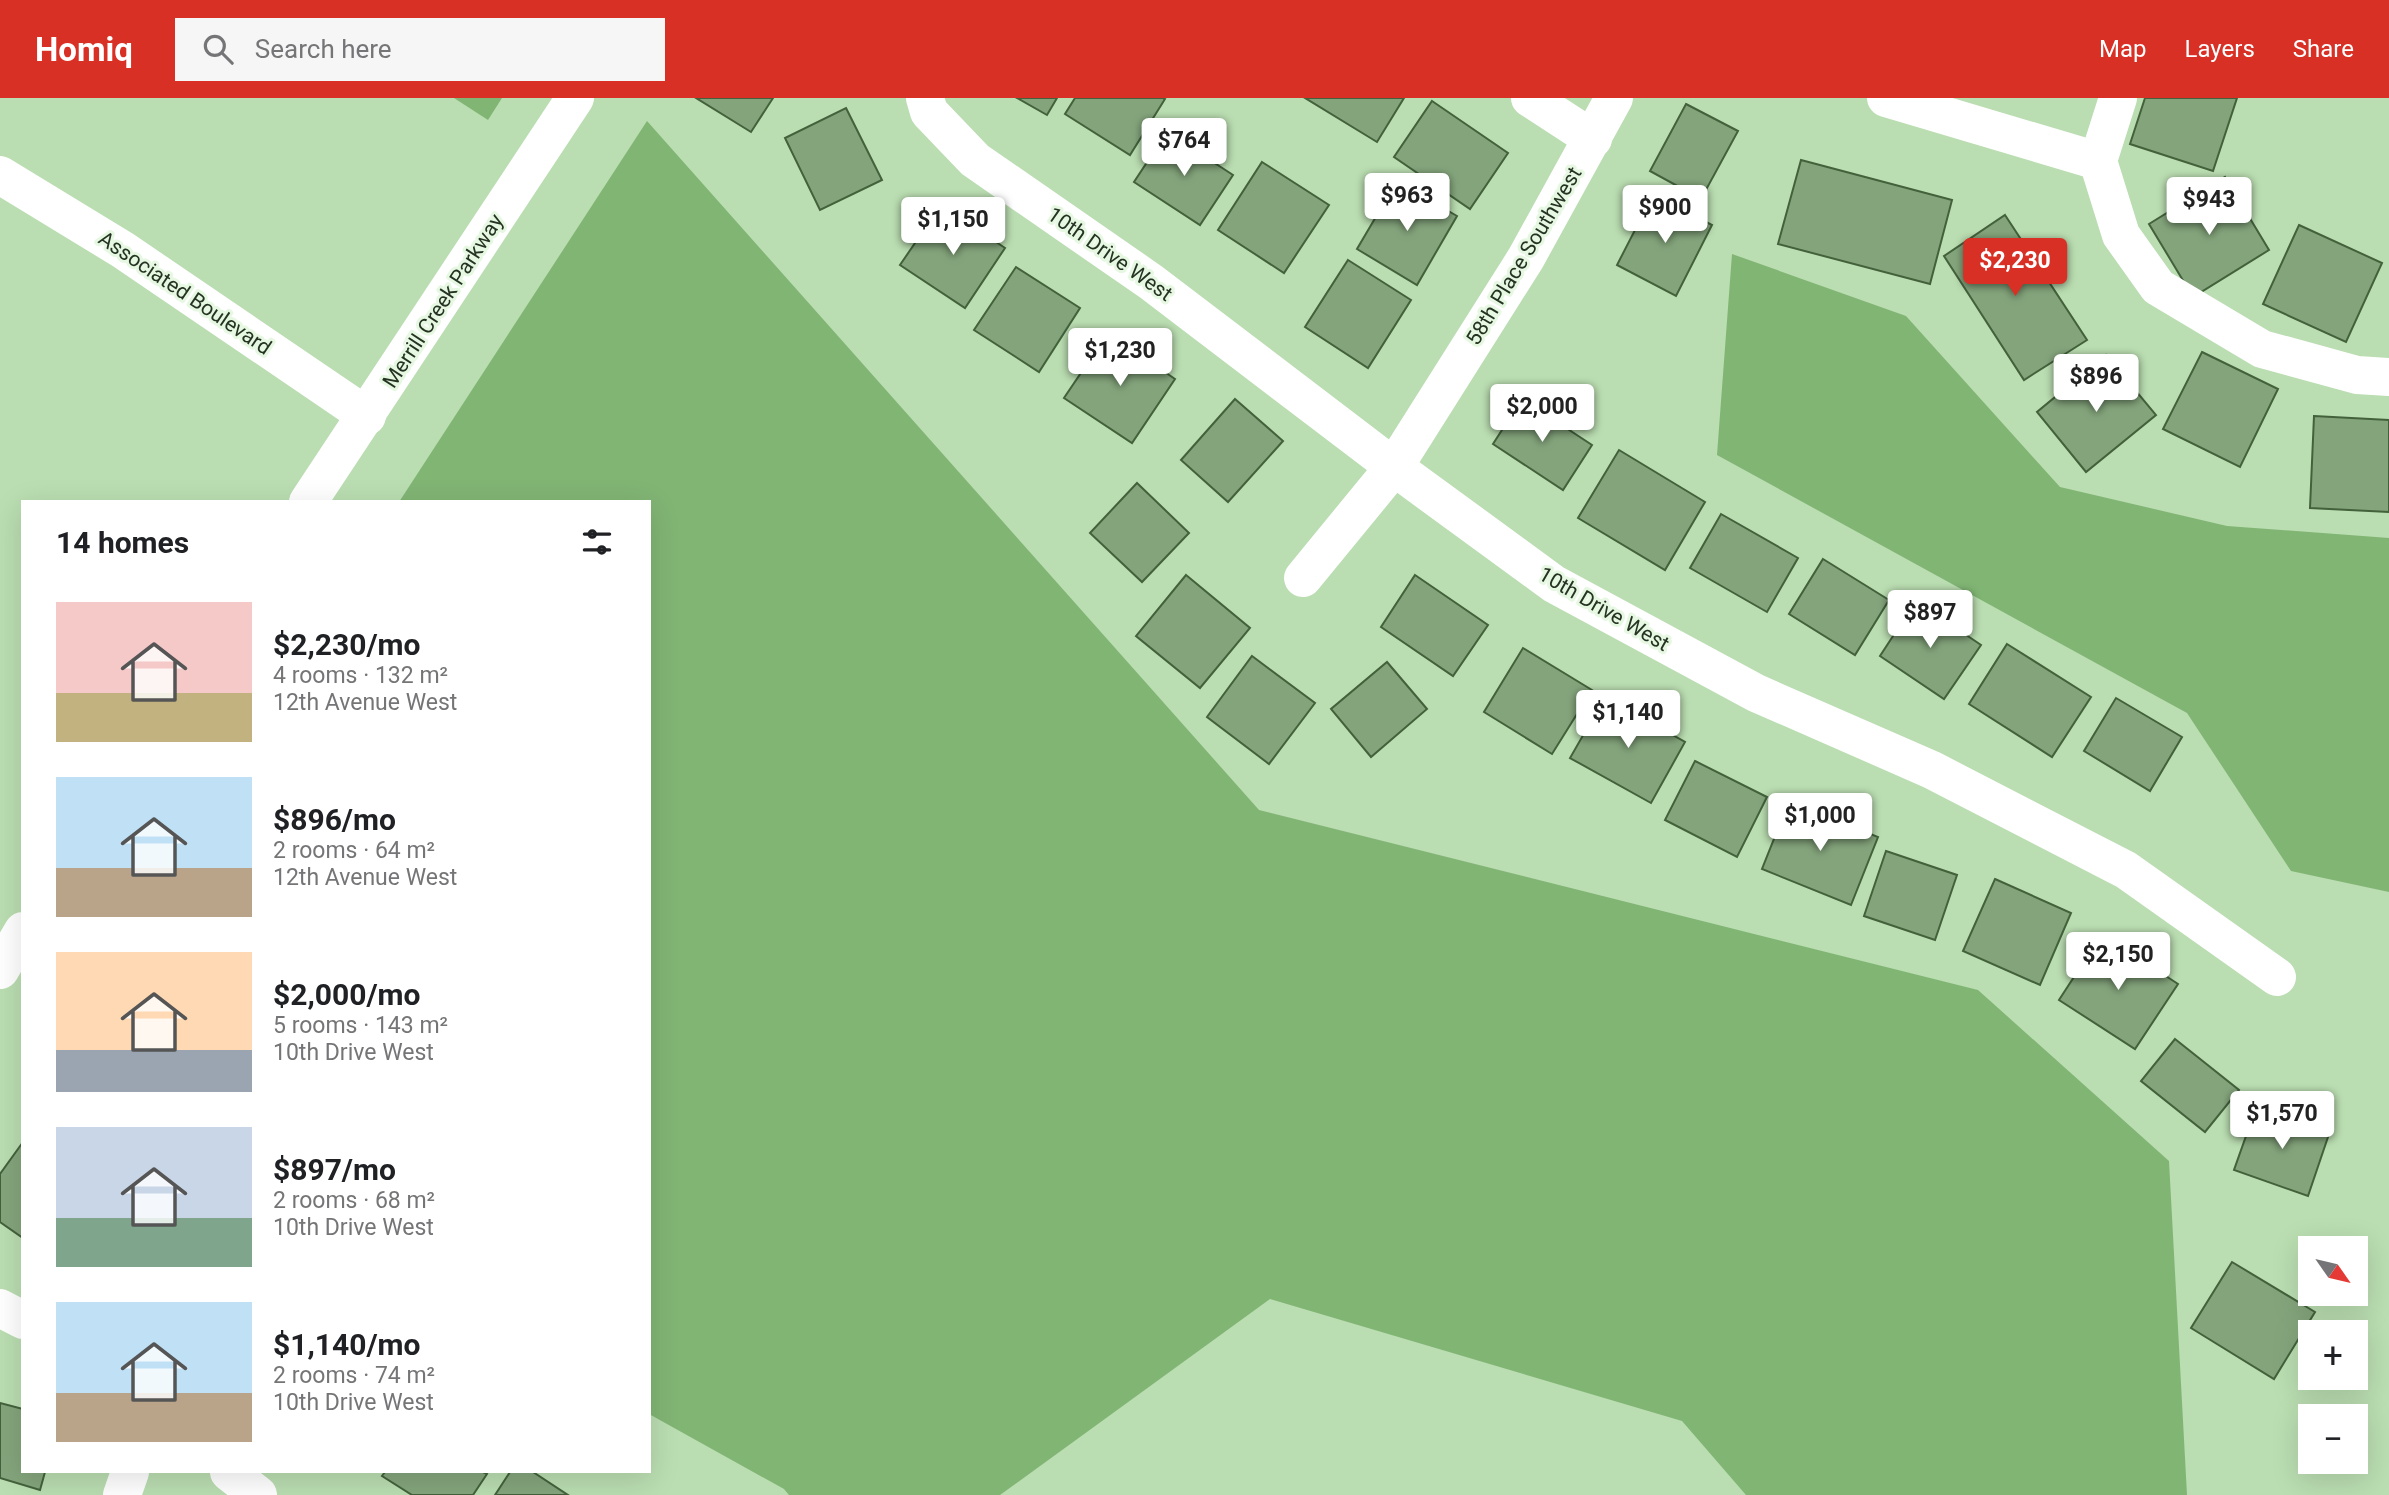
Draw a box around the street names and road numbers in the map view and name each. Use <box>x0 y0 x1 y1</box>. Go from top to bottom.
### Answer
street label: 58th Place Southwest <box>1461 163 1587 349</box>
street label: 10th Drive West <box>1043 202 1177 306</box>
street label: Merrill Creek Parkway <box>378 210 508 392</box>
street label: Associated Boulevard <box>94 226 276 360</box>
street label: 10th Drive West <box>1534 562 1674 656</box>

